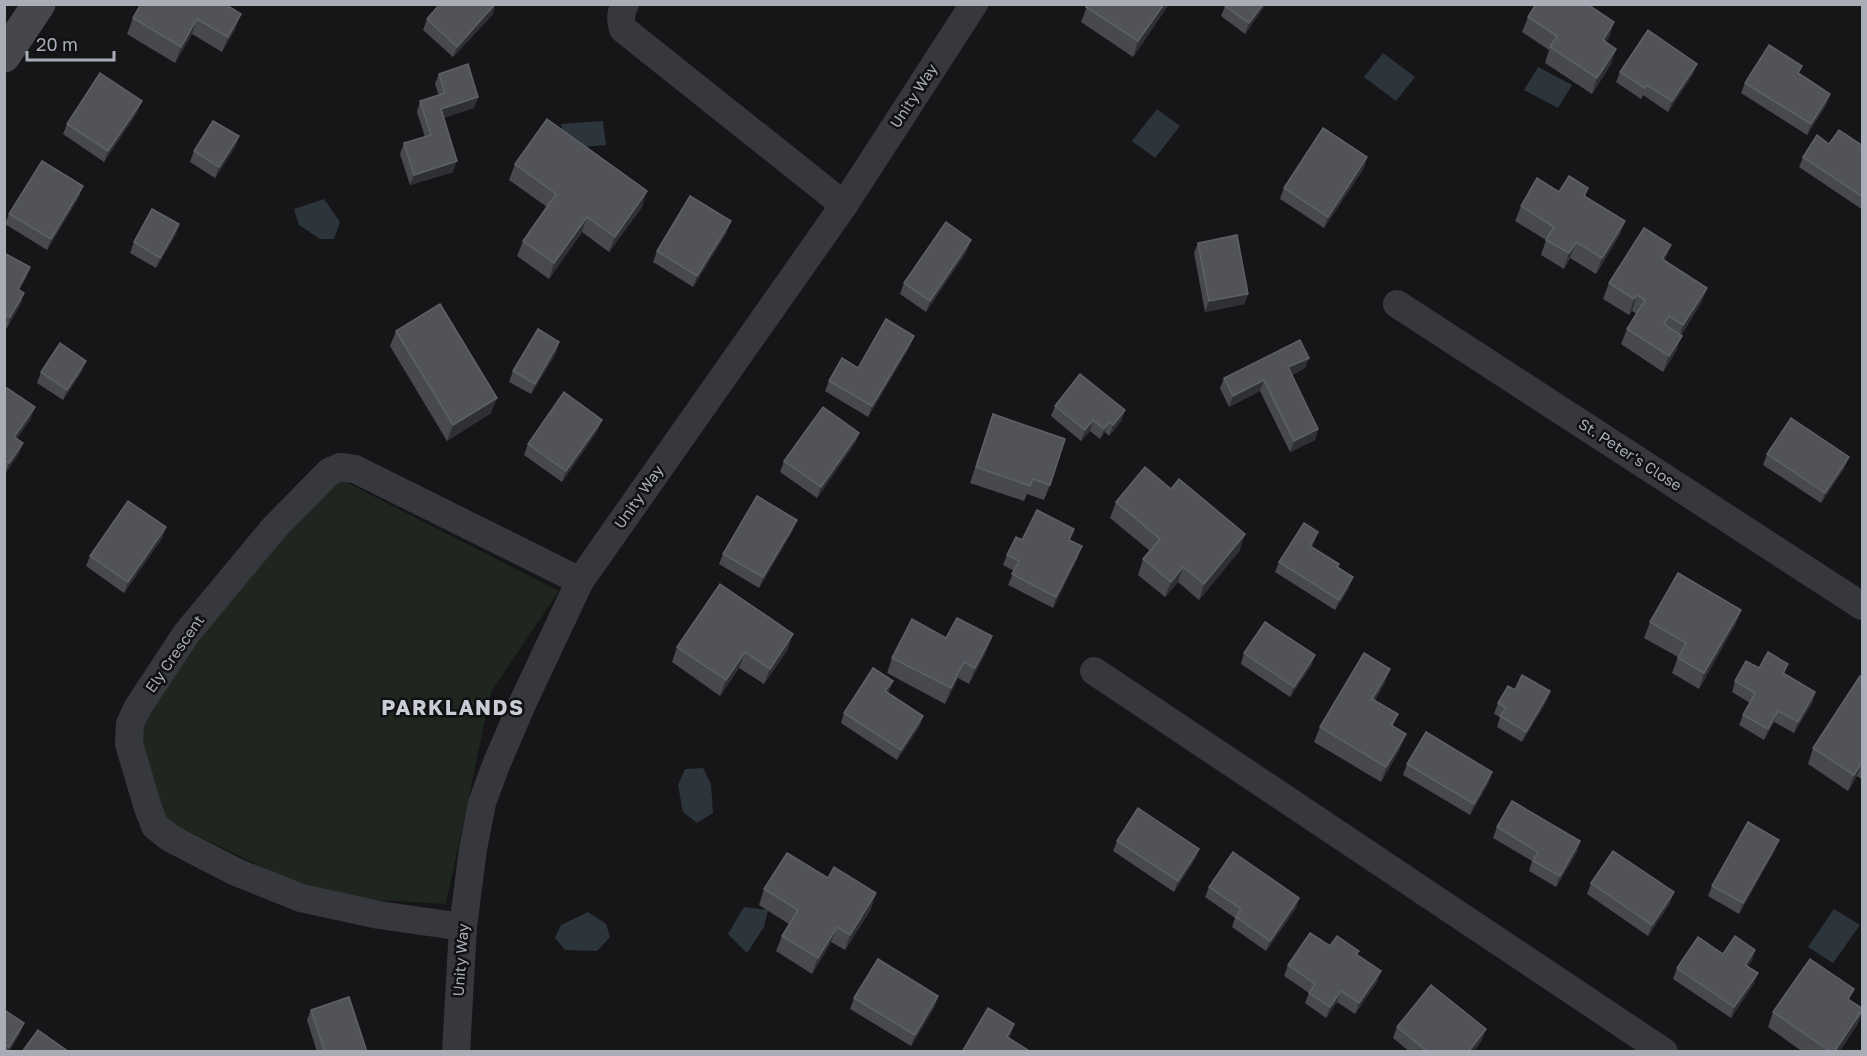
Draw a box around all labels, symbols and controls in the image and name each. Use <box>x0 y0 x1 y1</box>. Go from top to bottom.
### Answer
scale bar <box>27 24 114 62</box>
text: 20 m <box>36 33 78 55</box>
street label: Unity Way <box>886 59 941 131</box>
street label: St. Peter's Close <box>1576 414 1686 494</box>
street label: Unity Way <box>610 461 667 532</box>
street label: Ely Crescent <box>141 611 207 696</box>
district label: PARKLANDS <box>381 694 525 720</box>
street label: Unity Way <box>448 922 472 997</box>

